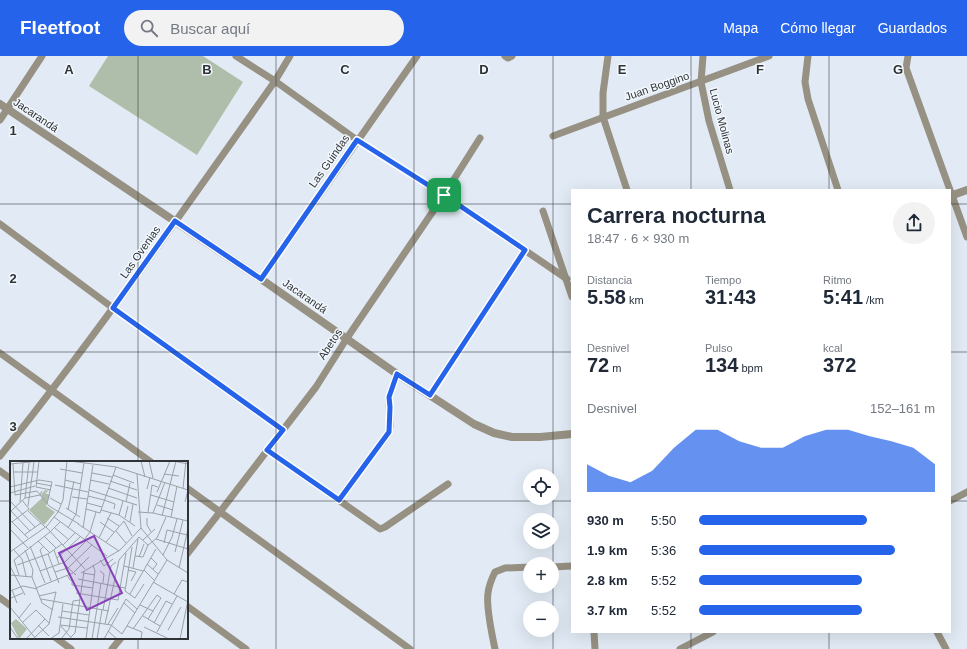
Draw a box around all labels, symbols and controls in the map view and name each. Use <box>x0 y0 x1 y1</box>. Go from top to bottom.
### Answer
search box <box>124 10 404 46</box>
text: Fleetfoot <box>20 17 100 38</box>
icon: search <box>138 17 160 39</box>
text: Buscar aquí <box>170 20 250 37</box>
text: Mapa <box>723 20 758 36</box>
text: Cómo llegar <box>780 20 856 36</box>
text: Guardados <box>878 20 947 36</box>
text: A <box>64 62 74 77</box>
text: B <box>202 62 212 77</box>
text: C <box>340 62 350 77</box>
text: D <box>479 62 489 77</box>
text: E <box>618 62 627 77</box>
text: F <box>756 62 764 77</box>
text: G <box>893 62 903 77</box>
street label: Juan Boggino <box>623 69 691 103</box>
street label: Lucio Molinas <box>707 87 737 156</box>
street label: Jacarandá <box>11 96 61 135</box>
text: 1 <box>9 123 17 138</box>
street label: Las Guindas <box>306 132 352 190</box>
pin <box>427 178 461 212</box>
icon: arrive <box>433 184 455 206</box>
button: share <box>893 202 935 244</box>
text: Carrera nocturna <box>587 203 766 228</box>
street label: Las Ovenias <box>118 223 163 280</box>
text: 18:47 · 6 × 930 m <box>587 231 689 246</box>
text: 2 <box>9 271 17 286</box>
text: Distancia <box>587 274 632 286</box>
text: Tiempo <box>705 274 741 286</box>
text: Ritmo <box>823 274 852 286</box>
street label: Jacarandá <box>281 276 330 316</box>
text: 5.58 <box>587 286 626 308</box>
text: 31:43 <box>705 286 756 308</box>
text: 5:41 <box>823 286 863 308</box>
text: km <box>626 294 644 306</box>
text: /km <box>863 294 884 306</box>
street label: Abetos <box>316 326 345 362</box>
text: Desnivel <box>587 342 629 354</box>
text: Pulso <box>705 342 733 354</box>
text: kcal <box>823 342 843 354</box>
text: 72 <box>587 354 609 376</box>
text: 134 <box>705 354 738 376</box>
text: 372 <box>823 354 856 376</box>
text: m <box>609 362 621 374</box>
text: bpm <box>738 362 763 374</box>
text: Desnivel <box>587 401 637 416</box>
text: 152–161 m <box>870 401 935 416</box>
text: 3 <box>9 419 17 434</box>
inset map <box>10 461 188 639</box>
map controls <box>523 469 559 637</box>
button: locate <box>523 469 559 505</box>
button: layers <box>523 513 559 549</box>
text: 930 m <box>587 513 624 528</box>
text: 5:50 <box>651 513 676 528</box>
text: 1.9 km <box>587 543 627 558</box>
text: 5:36 <box>651 543 676 558</box>
button: + <box>523 557 559 593</box>
text: 2.8 km <box>587 573 627 588</box>
text: 5:52 <box>651 573 676 588</box>
button: − <box>523 601 559 637</box>
text: 3.7 km <box>587 603 627 618</box>
text: 5:52 <box>651 603 676 618</box>

